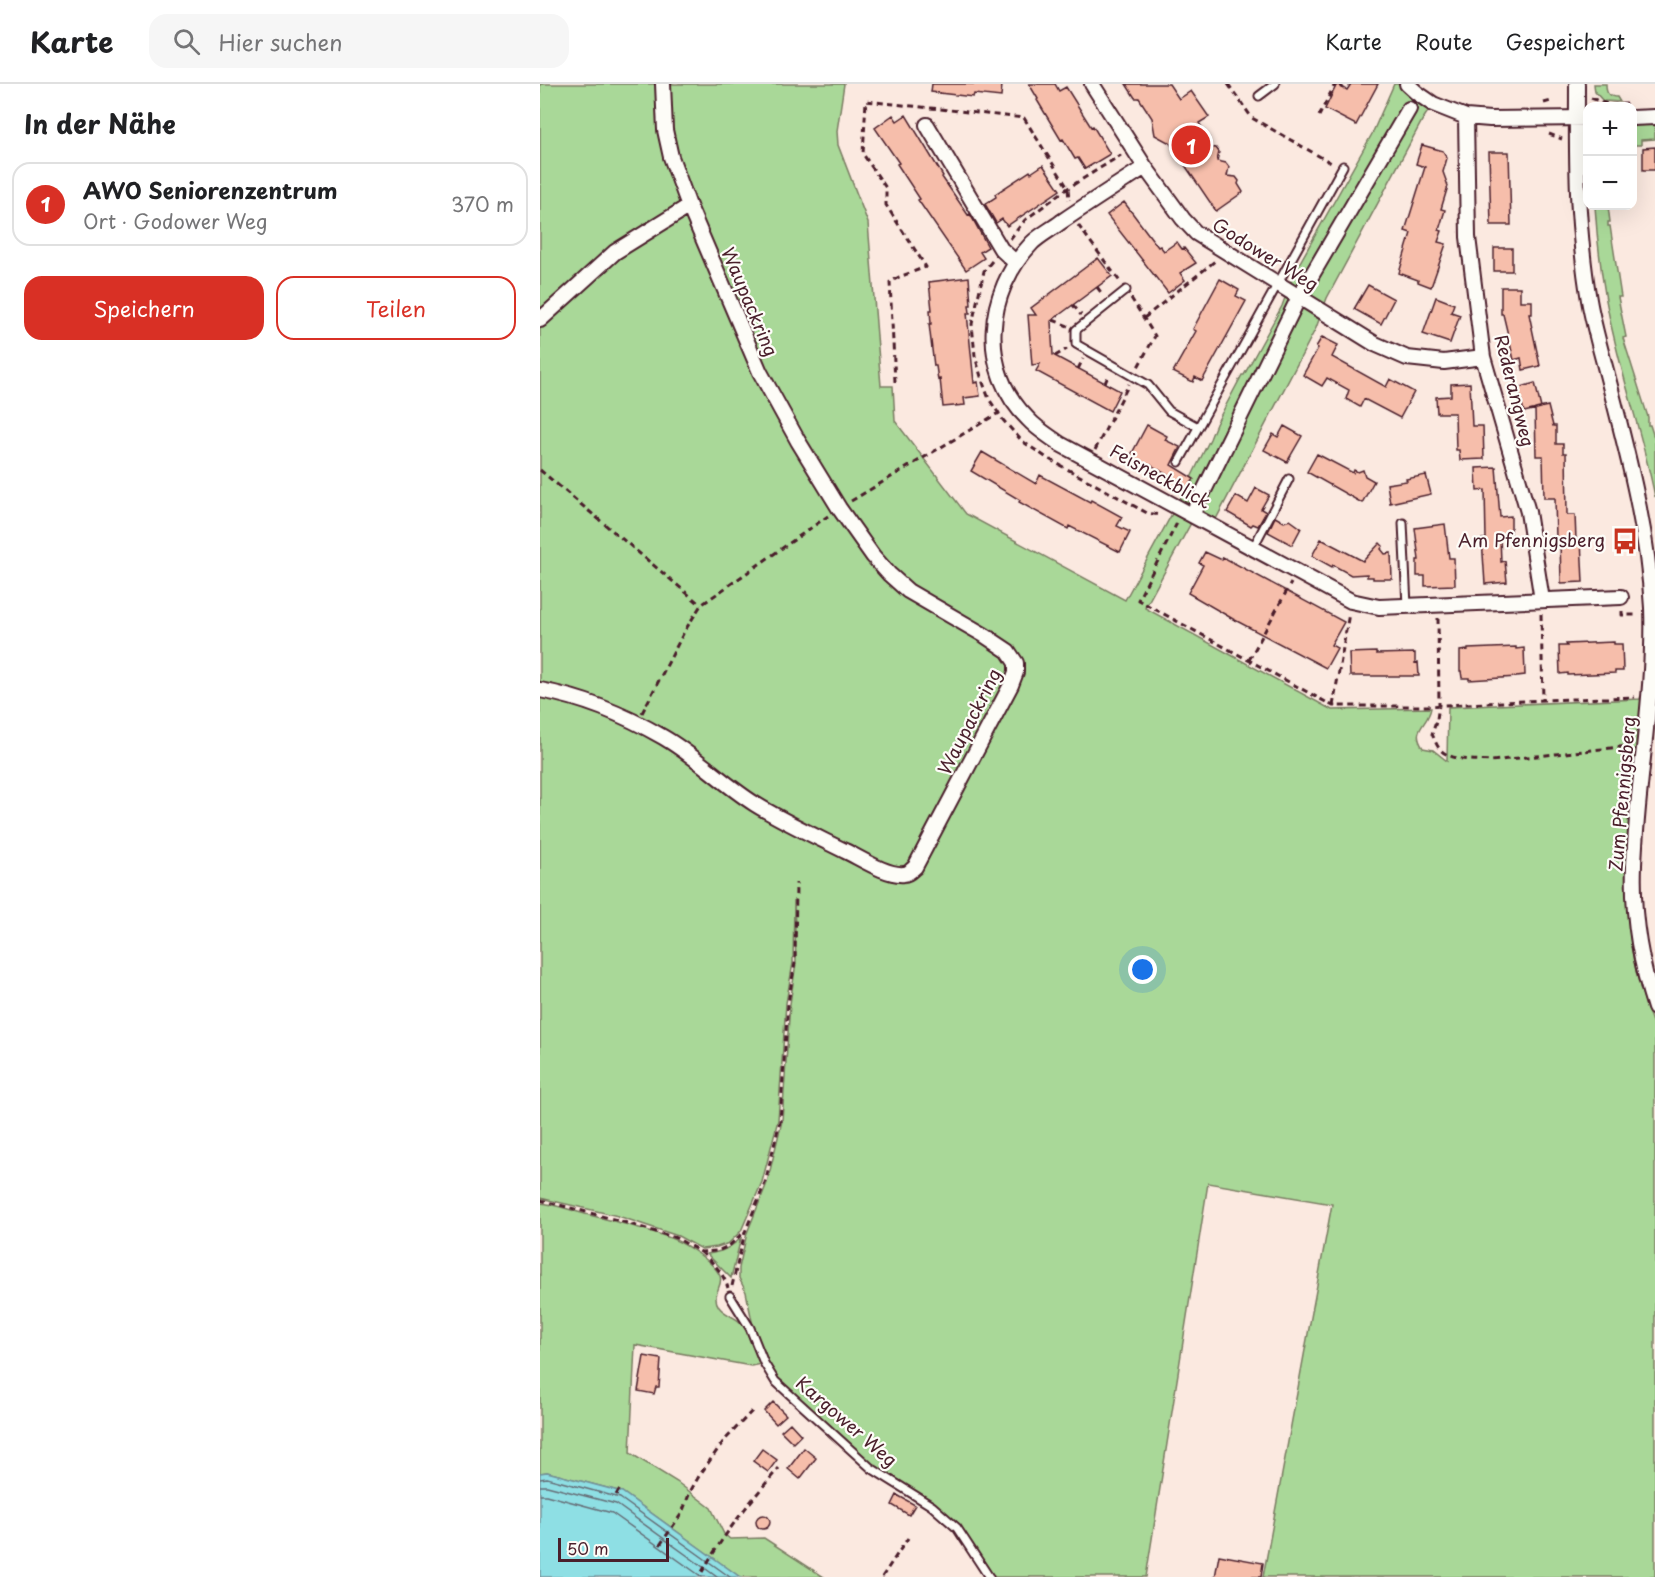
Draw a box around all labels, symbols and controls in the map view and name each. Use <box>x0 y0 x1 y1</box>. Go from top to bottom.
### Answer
search box <box>149 14 569 68</box>
text: Karte <box>30 20 113 63</box>
icon: search <box>170 25 203 58</box>
text: Hier suchen <box>218 25 343 58</box>
text: Karte <box>1325 25 1382 57</box>
text: Route <box>1415 25 1473 57</box>
text: Gespeichert <box>1506 25 1625 57</box>
map controls <box>1583 102 1637 210</box>
button: + <box>1583 102 1637 156</box>
text: In der Nähe <box>24 104 176 143</box>
pin: 1 <box>1172 122 1210 168</box>
button: − <box>1583 156 1637 210</box>
text: AWO Seniorenzentrum <box>83 173 337 206</box>
text: 1 <box>41 189 50 219</box>
text: 370 m <box>451 189 514 219</box>
text: Ort · Godower Weg <box>83 206 268 236</box>
street label: Godower Weg <box>1207 210 1324 297</box>
street label: Waupackring <box>715 243 785 360</box>
button: Speichern <box>24 276 264 340</box>
button: Teilen <box>276 276 516 340</box>
street label: Rederangweg <box>1488 332 1542 450</box>
street label: Feisneckblick <box>1105 437 1216 515</box>
place label: Am Pfennigsberg <box>1458 526 1605 553</box>
bus stop icon: Am Pfennigsberg <box>1610 526 1640 556</box>
street label: Waupackring <box>930 664 1007 779</box>
street label: Zum Pfennigsberg <box>1601 715 1642 873</box>
your location <box>1128 955 1157 984</box>
street label: Kargower Weg <box>790 1369 904 1473</box>
scale bar <box>558 1535 669 1562</box>
text: 50 m <box>567 1536 608 1560</box>

